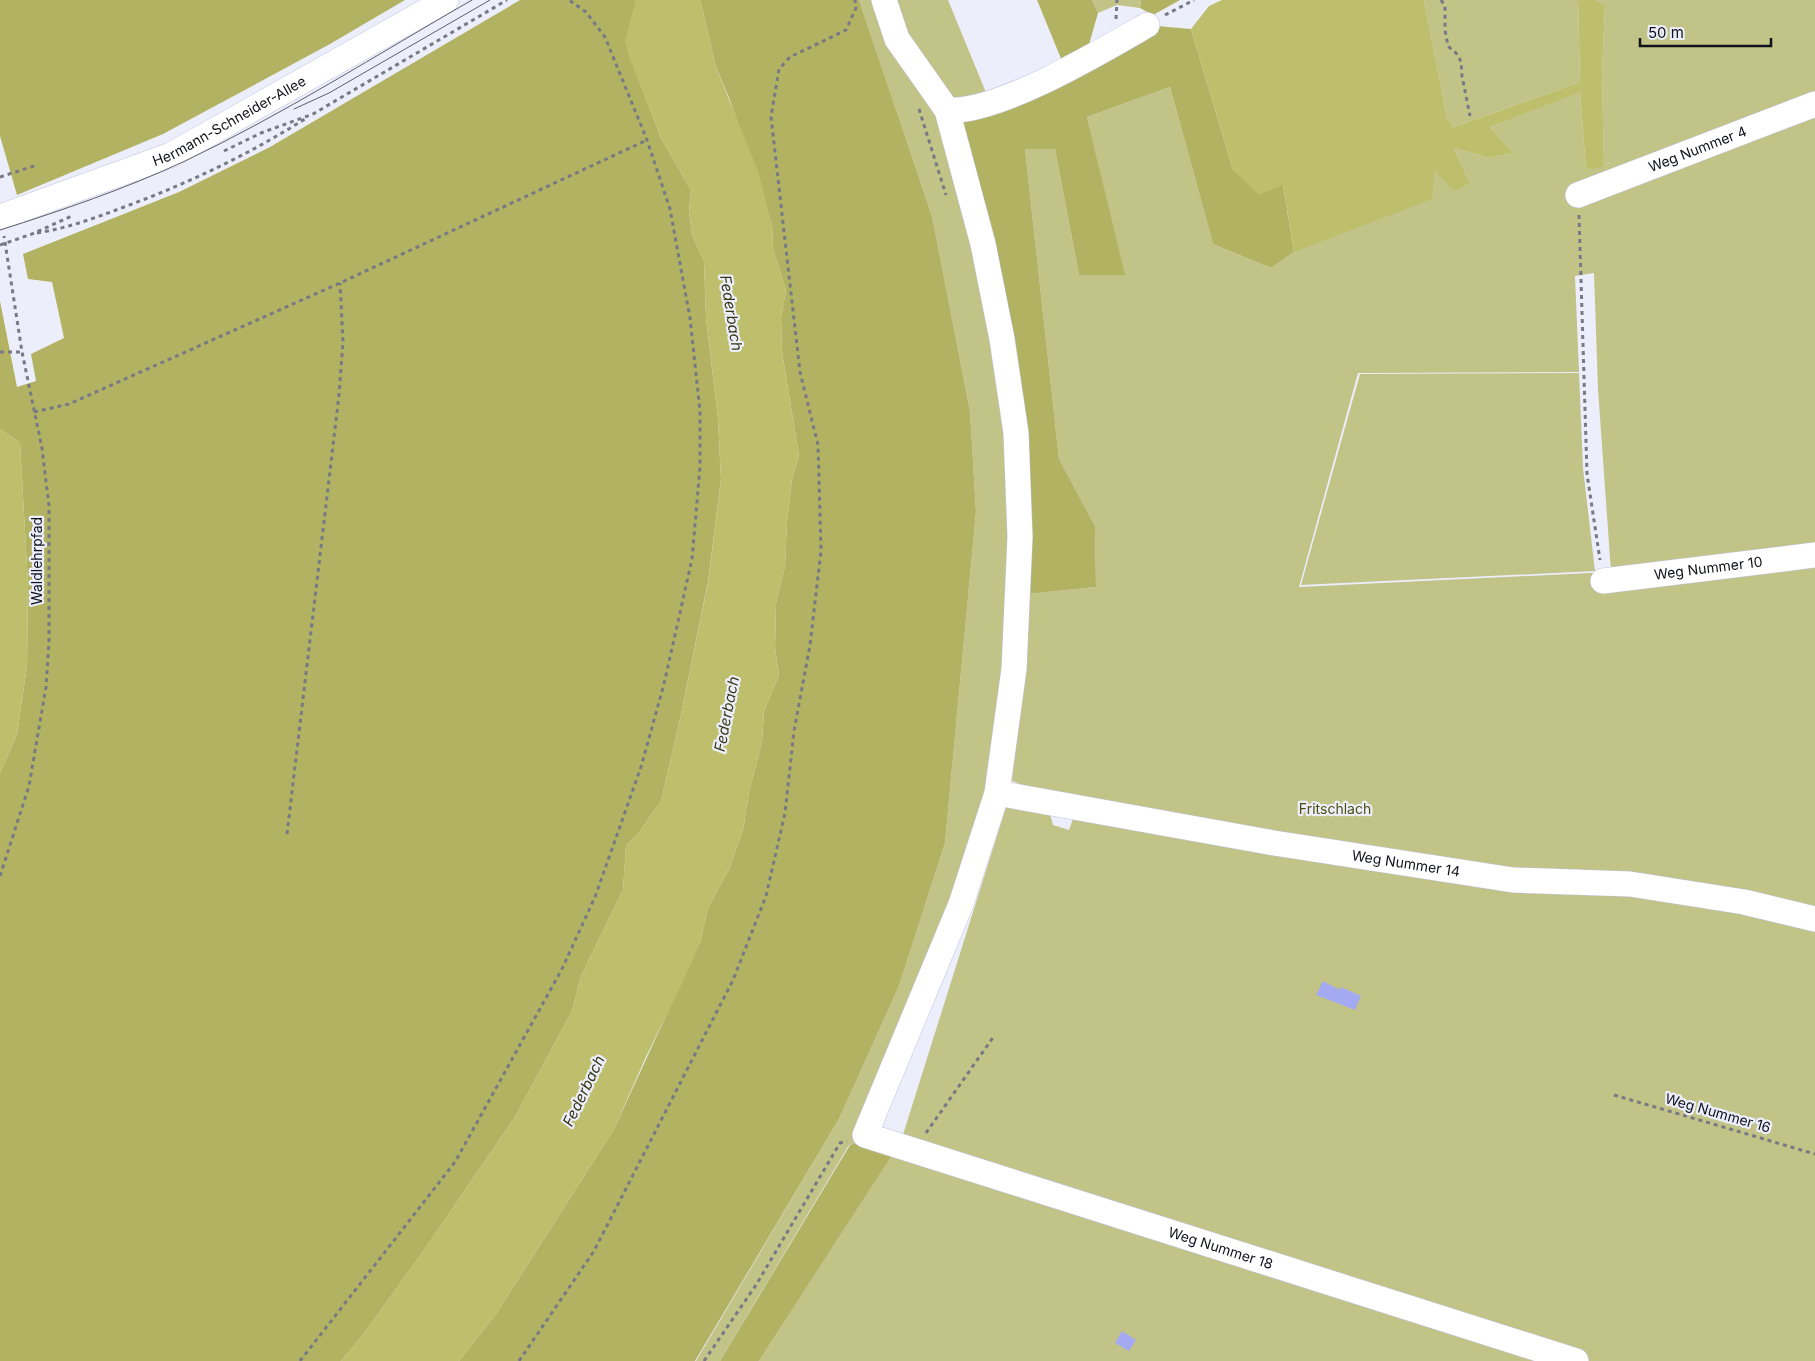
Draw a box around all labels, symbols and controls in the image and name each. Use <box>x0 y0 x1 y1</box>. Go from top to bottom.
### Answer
scale bar <box>1640 15 1771 47</box>
text: 50 m <box>1648 23 1684 42</box>
street label: Hermann-Schneider-Allee <box>150 72 309 169</box>
street label: Weg Nummer 4 <box>1646 122 1749 175</box>
water label: Federbach <box>716 274 747 352</box>
street label: Waldlehrpfad <box>28 517 45 605</box>
street label: Weg Nummer 10 <box>1653 553 1763 583</box>
water label: Federbach <box>710 674 743 753</box>
park label: Fritschlach <box>1299 800 1371 817</box>
street label: Weg Nummer 14 <box>1351 846 1461 880</box>
water label: Federbach <box>558 1052 609 1129</box>
street label: Weg Nummer 16 <box>1663 1089 1773 1136</box>
street label: Weg Nummer 18 <box>1166 1223 1275 1272</box>

